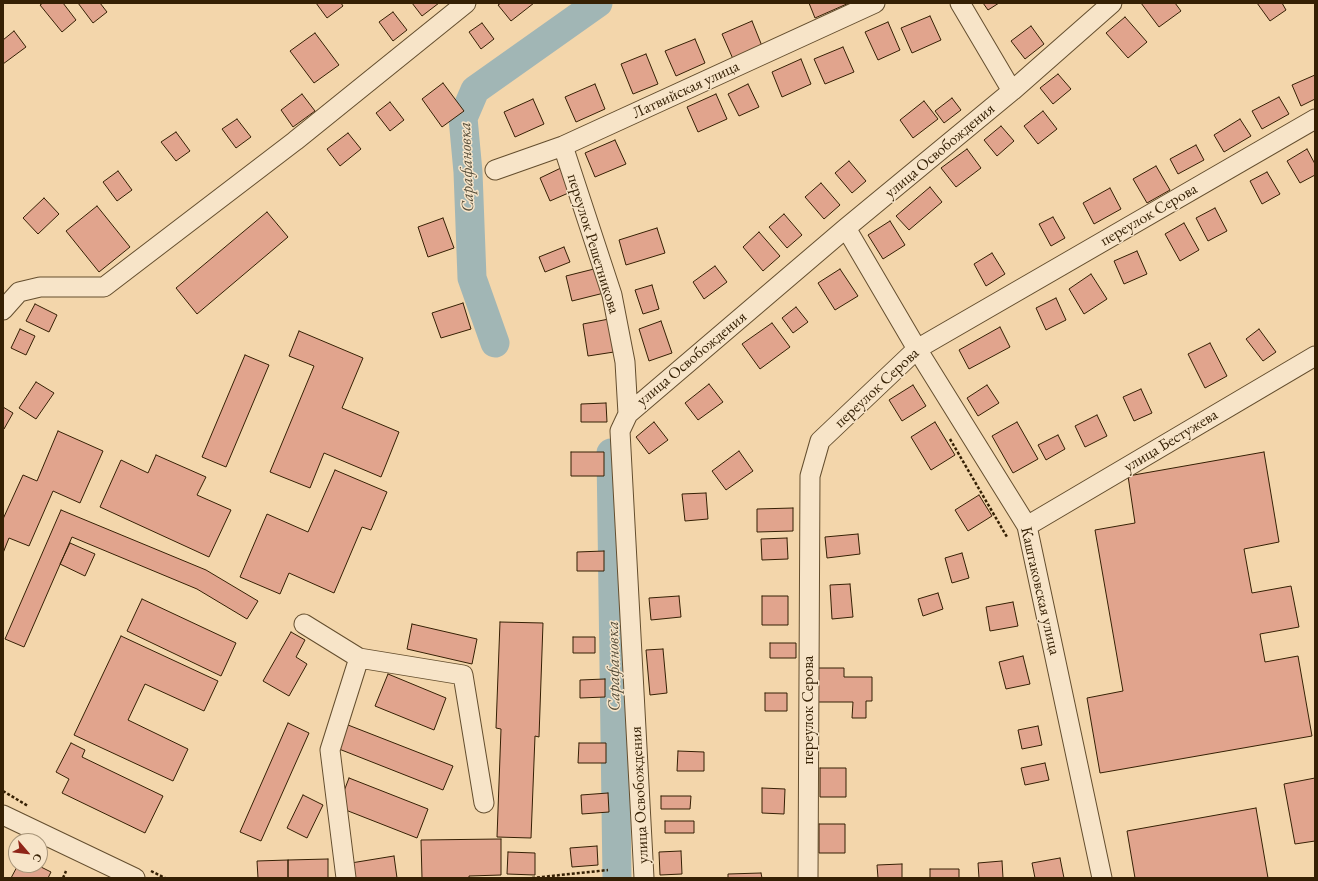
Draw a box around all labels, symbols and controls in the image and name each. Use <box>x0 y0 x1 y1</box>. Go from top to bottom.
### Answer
street label: Латвийская улица <box>629 57 743 123</box>
street label: улица Освобождения <box>881 99 999 203</box>
water label: Сарафановка <box>455 121 479 213</box>
street label: переулок Решетникова <box>563 172 623 316</box>
street label: переулок Серова <box>1097 179 1201 251</box>
street label: улица Освобождения <box>633 307 751 411</box>
street label: переулок Серова <box>831 344 923 432</box>
street label: улица Бестужева <box>1120 405 1222 477</box>
street label: Каштаковская улица <box>1016 525 1064 657</box>
water label: Сарафановка <box>603 621 625 711</box>
street label: переулок Серова <box>799 656 819 764</box>
street label: улица Освобождения <box>627 726 653 864</box>
north arrow <box>8 833 48 873</box>
text: С <box>30 851 46 865</box>

